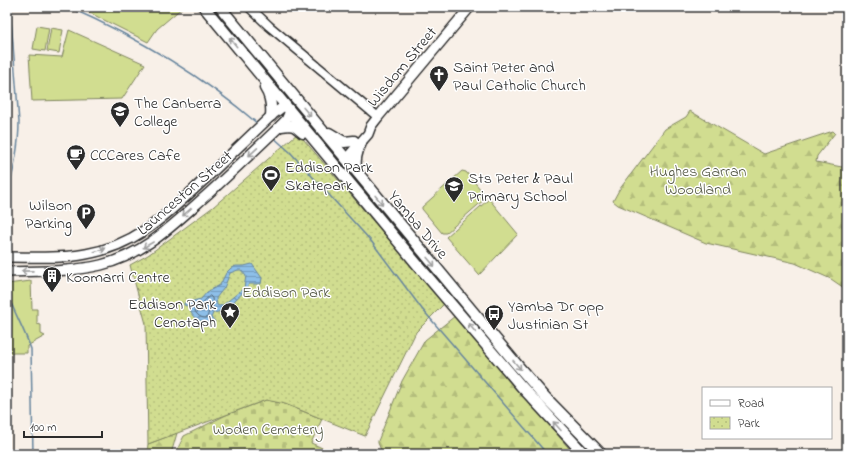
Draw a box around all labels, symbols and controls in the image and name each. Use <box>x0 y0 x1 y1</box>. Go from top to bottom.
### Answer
street label: Wisdom Street <box>362 21 444 113</box>
one-way arrow <box>229 37 238 48</box>
place label: Saint Peter and Paul Catholic Church <box>453 56 586 98</box>
church icon: Saint Peter and Paul Catholic Church <box>428 64 450 92</box>
place label: The Canberra College <box>134 92 221 134</box>
school or university icon: The Canberra College <box>109 100 131 128</box>
one-way arrow <box>302 107 311 118</box>
cafe icon: CCCares Cafe <box>65 143 87 171</box>
place label: CCCares Cafe <box>90 144 181 168</box>
street label: Launceston Street <box>132 145 239 242</box>
one-way arrow <box>248 147 258 157</box>
place label: Eddison Park Skatepark <box>285 156 374 198</box>
park label: Hughes Garran Woodland <box>650 160 747 202</box>
sports icon: Eddison Park Skatepark <box>260 164 282 192</box>
place label: Sts Peter & Paul Primary School <box>468 167 573 209</box>
school or university icon: Sts Peter & Paul Primary School <box>443 175 465 203</box>
street label: Yamba Drive <box>382 186 454 265</box>
place label: Wilson Parking <box>25 194 72 236</box>
one-way arrow <box>375 194 384 205</box>
parking icon: Wilson Parking <box>75 202 97 230</box>
one-way arrow <box>182 208 192 217</box>
one-way arrow <box>142 241 154 249</box>
one-way arrow <box>94 246 107 253</box>
one-way arrow <box>427 257 436 267</box>
building icon: Koomarri Centre <box>41 265 63 293</box>
place label: Koomarri Centre <box>66 266 170 290</box>
one-way arrow <box>21 267 34 275</box>
park label: Eddison Park <box>242 281 331 305</box>
place label: Eddison Park Cenotaph <box>128 293 217 335</box>
place label: Yamba Dr opp Justinian St <box>508 295 604 337</box>
place icon: Eddison Park Cenotaph <box>219 301 241 329</box>
bus stop icon: Yamba Dr opp Justinian St <box>483 303 505 331</box>
one-way arrow <box>467 322 476 333</box>
one-way arrow <box>512 359 521 370</box>
legend <box>702 387 832 439</box>
text: Road <box>738 395 764 413</box>
scale bar <box>24 413 102 439</box>
text: Park <box>738 415 760 433</box>
park label: Woden Cemetery <box>213 418 323 442</box>
text: 100 m <box>30 419 57 437</box>
one-way arrow <box>552 421 562 431</box>

